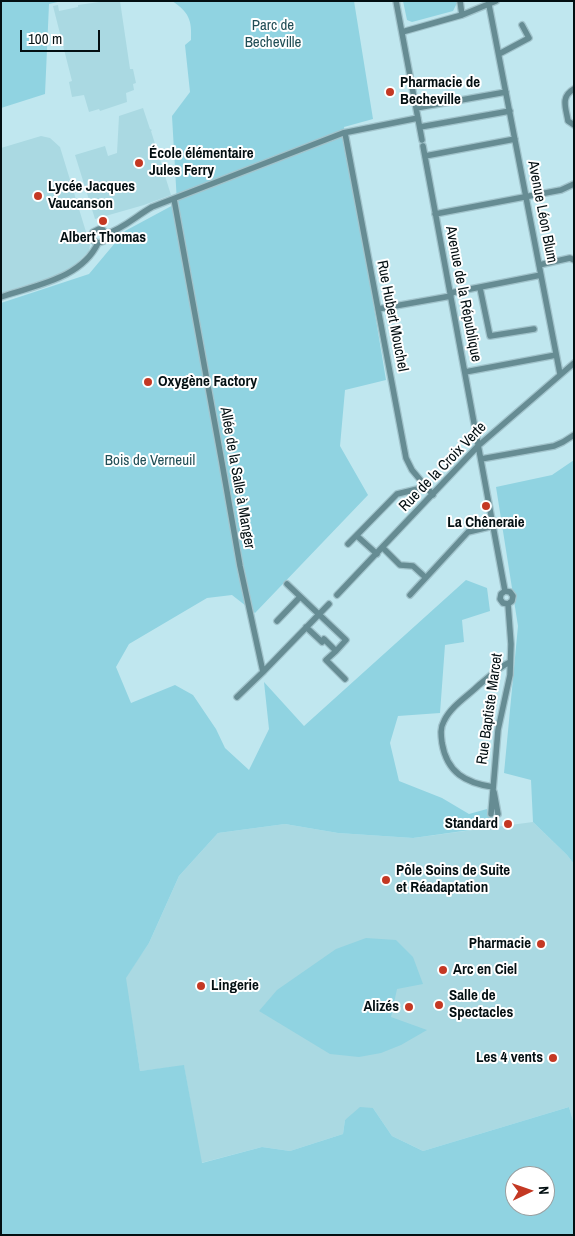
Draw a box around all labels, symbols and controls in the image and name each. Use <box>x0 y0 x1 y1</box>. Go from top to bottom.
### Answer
park label: Parc de Becheville <box>245 17 301 52</box>
scale bar <box>22 20 102 52</box>
text: 100 m <box>28 28 62 49</box>
place label: Pharmacie de Becheville <box>400 74 480 109</box>
marker: Pharmacie de Becheville <box>384 86 396 98</box>
place label: École élémentaire Jules Ferry <box>149 145 254 180</box>
marker: École élémentaire Jules Ferry <box>133 157 145 169</box>
street label: Avenue Léon Blum <box>523 159 561 265</box>
place label: Lycée Jacques Vaucanson <box>48 178 135 213</box>
marker: Lycée Jacques Vaucanson <box>32 190 44 202</box>
marker: Albert Thomas <box>97 215 109 227</box>
street label: Avenue de la République <box>441 225 485 363</box>
place label: Albert Thomas <box>60 229 146 247</box>
street label: Rue Hubert Mouchel <box>372 259 412 373</box>
place label: Oxygène Factory <box>158 373 257 391</box>
marker: Oxygène Factory <box>142 376 154 388</box>
street label: Allée de la Salle à Manger <box>216 406 258 550</box>
street label: Rue de la Croix Verte <box>396 418 490 516</box>
park label: Bois de Verneuil <box>105 452 195 470</box>
marker: La Chêneraie <box>480 500 492 512</box>
place label: La Chêneraie <box>447 514 525 532</box>
street label: Rue Baptiste Marcet <box>473 652 507 766</box>
place label: Standard <box>445 815 498 833</box>
marker: Standard <box>502 818 514 830</box>
place label: Pôle Soins de Suite et Réadaptation <box>396 862 510 897</box>
marker: Pôle Soins de Suite et Réadaptation <box>380 874 392 886</box>
place label: Pharmacie <box>469 935 531 953</box>
marker: Pharmacie <box>535 938 547 950</box>
place label: Arc en Ciel <box>453 961 517 979</box>
marker: Arc en Ciel <box>437 964 449 976</box>
place label: Lingerie <box>211 977 259 995</box>
marker: Lingerie <box>195 980 207 992</box>
place label: Salle de Spectacles <box>449 987 513 1022</box>
place label: Alizés <box>363 998 399 1016</box>
marker: Salle de Spectacles <box>433 999 445 1011</box>
marker: Alizés <box>403 1001 415 1013</box>
place label: Les 4 vents <box>476 1049 543 1067</box>
marker: Les 4 vents <box>547 1052 559 1064</box>
north arrow <box>505 1166 555 1216</box>
text: N <box>535 1186 553 1195</box>

